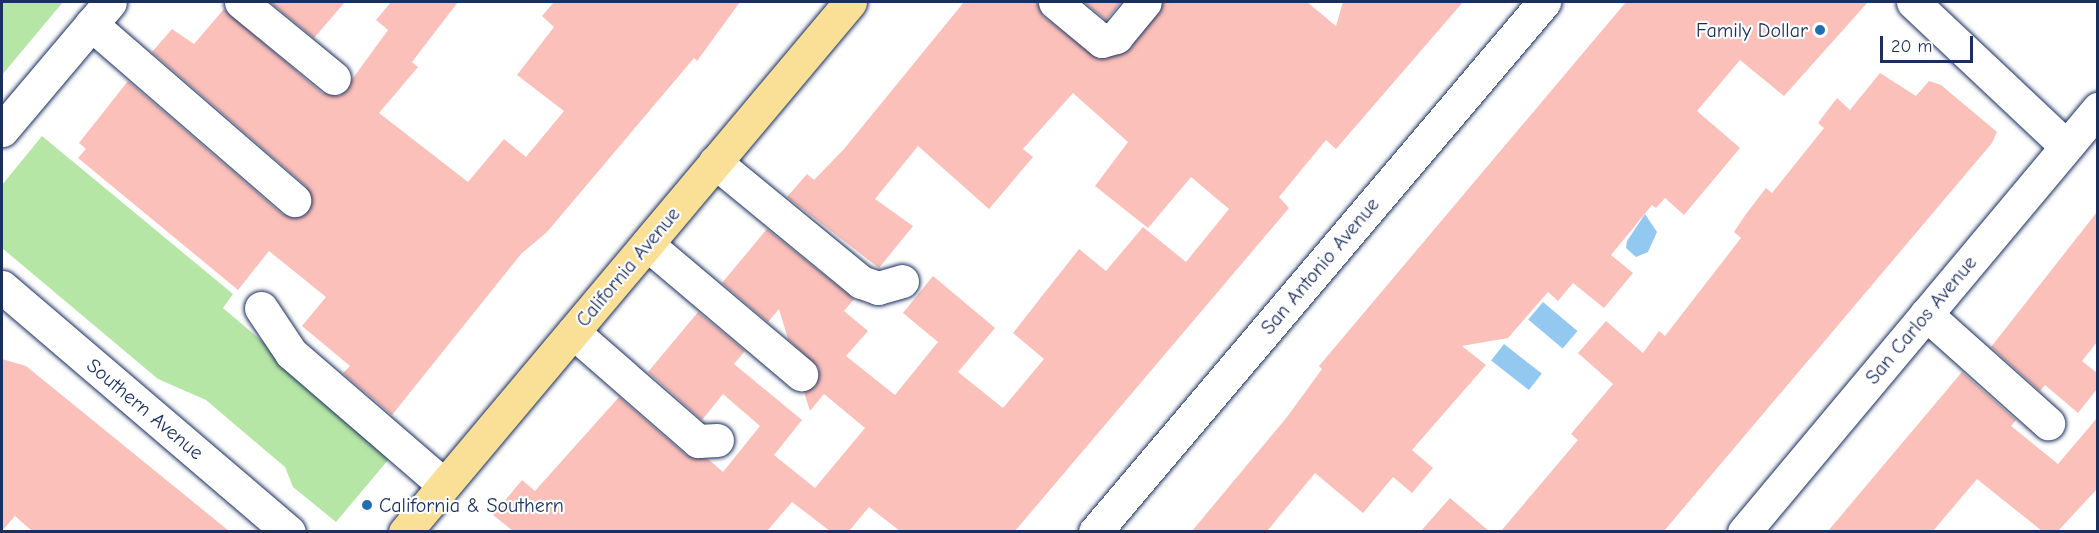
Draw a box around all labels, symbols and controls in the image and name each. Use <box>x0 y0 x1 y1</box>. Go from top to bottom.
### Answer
place label: Family Dollar <box>1696 18 1808 42</box>
marker: Family Dollar <box>1813 23 1827 37</box>
scale bar <box>1883 24 1976 62</box>
text: 20 m <box>1891 36 1932 57</box>
street label: San Antonio Avenue <box>1256 193 1384 339</box>
street label: California Avenue <box>571 202 685 332</box>
street label: San Carlos Avenue <box>1860 251 1982 389</box>
street label: Southern Avenue <box>82 353 208 465</box>
place label: California & Southern <box>379 493 564 517</box>
marker: California & Southern <box>360 498 374 512</box>

